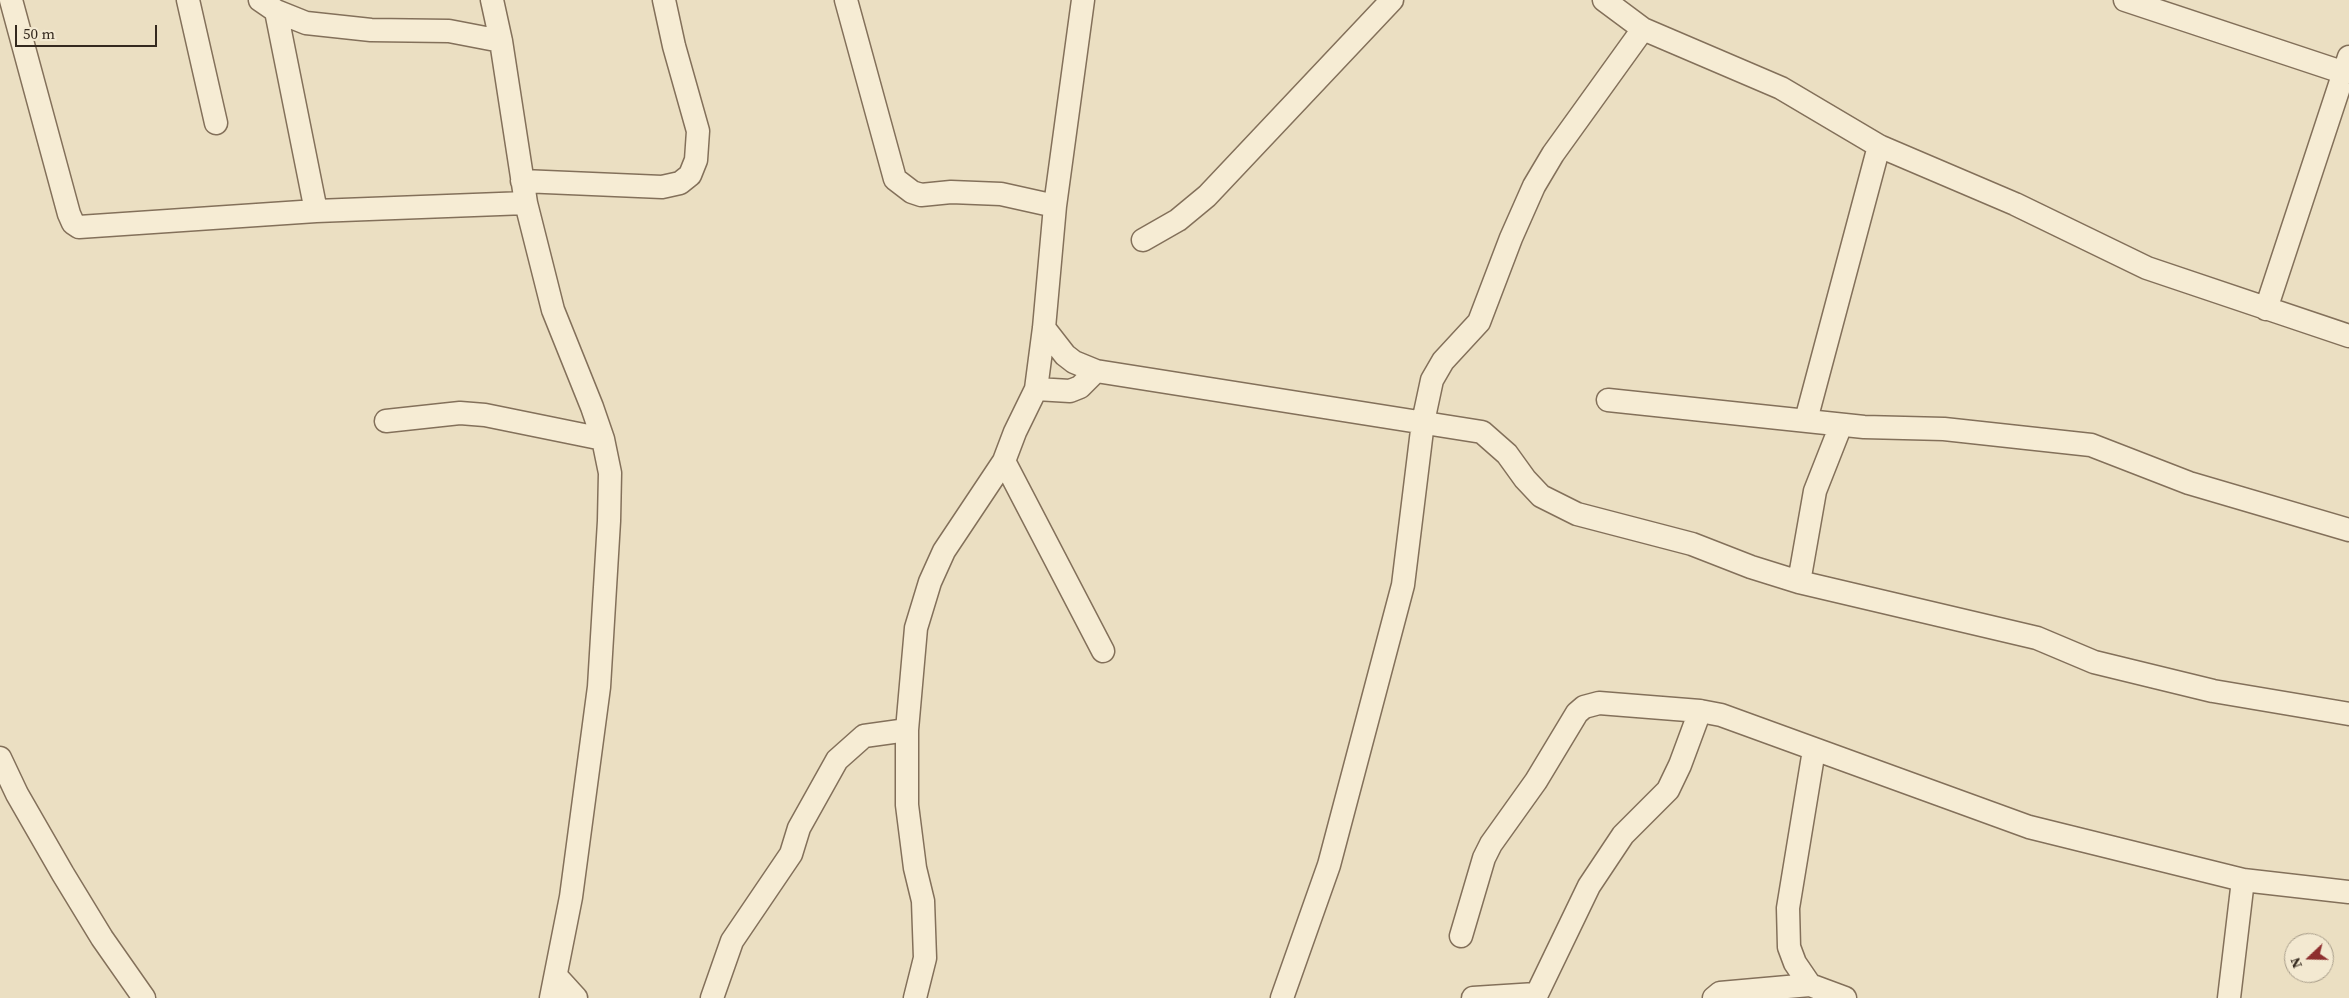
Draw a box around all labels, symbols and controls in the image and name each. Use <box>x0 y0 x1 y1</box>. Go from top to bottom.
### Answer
scale bar <box>18 15 160 47</box>
text: 50 m <box>23 23 55 44</box>
north arrow <box>2284 933 2334 983</box>
text: N <box>2285 955 2307 971</box>

